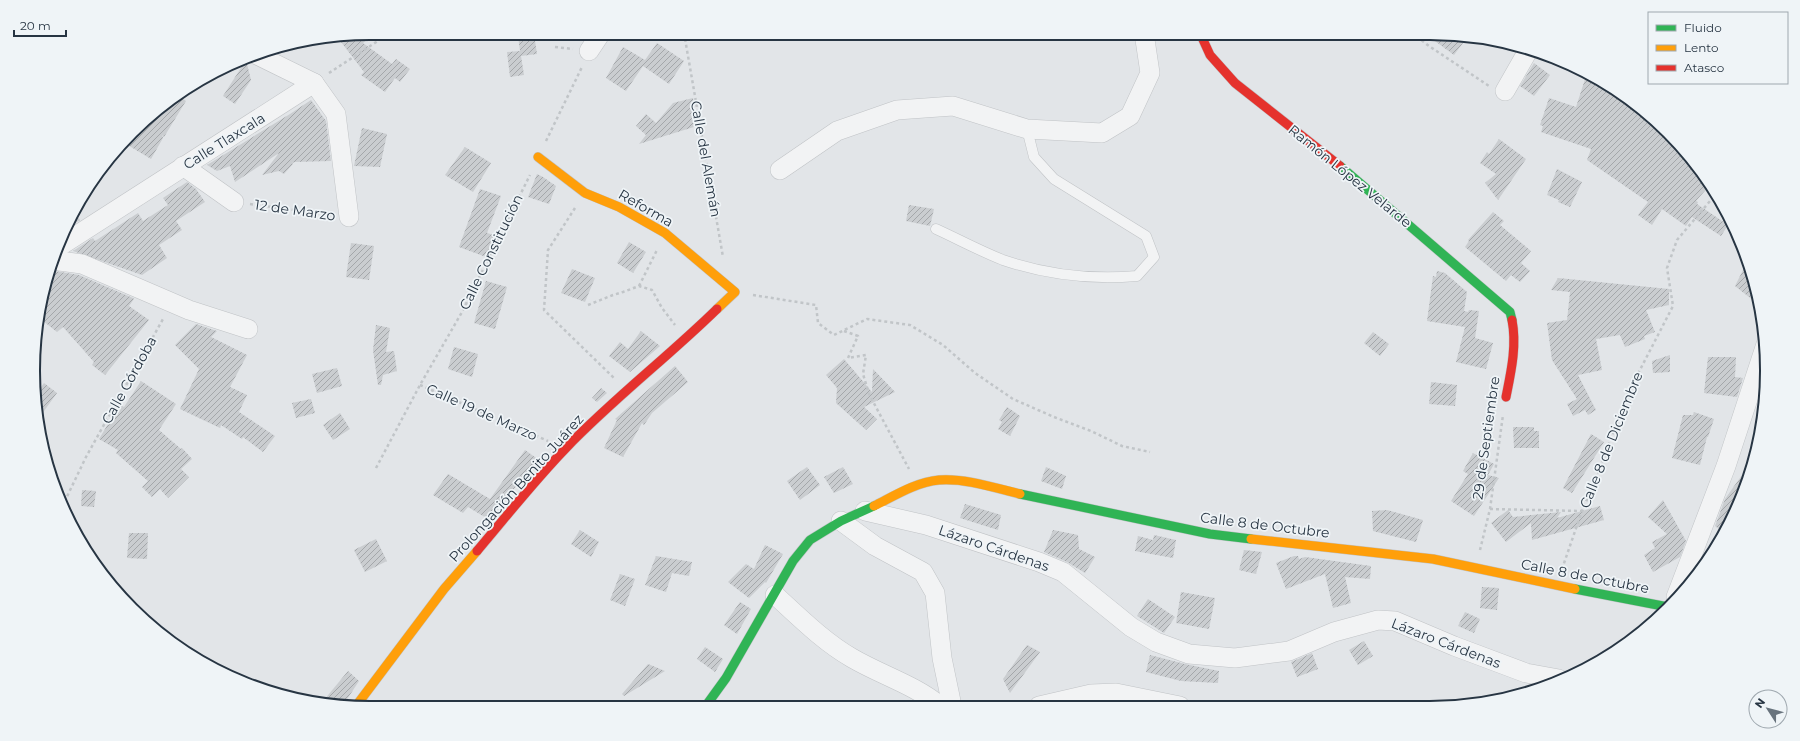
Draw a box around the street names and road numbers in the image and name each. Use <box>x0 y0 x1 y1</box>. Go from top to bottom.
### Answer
street label: Calle del Alemán <box>687 99 725 219</box>
street label: Calle Tlaxcala <box>180 109 268 173</box>
street label: Ramón López Velarde <box>1285 121 1415 231</box>
street label: Reforma <box>615 185 677 231</box>
street label: Calle Constitución <box>455 191 527 313</box>
street label: 12 de Marzo <box>253 195 337 225</box>
street label: Calle Córdoba <box>97 333 161 427</box>
street label: Calle 8 de Diciembre <box>1575 369 1647 511</box>
street label: 29 de Septiembre <box>1468 375 1504 501</box>
street label: Calle 19 de Marzo <box>424 379 541 445</box>
street label: Prolongación Benito Juárez <box>445 410 587 566</box>
street label: Calle 8 de Octubre <box>1199 508 1331 542</box>
street label: Lázaro Cárdenas <box>936 521 1052 575</box>
street label: Calle 8 de Octubre <box>1519 555 1651 597</box>
street label: Lázaro Cárdenas <box>1389 614 1503 672</box>

